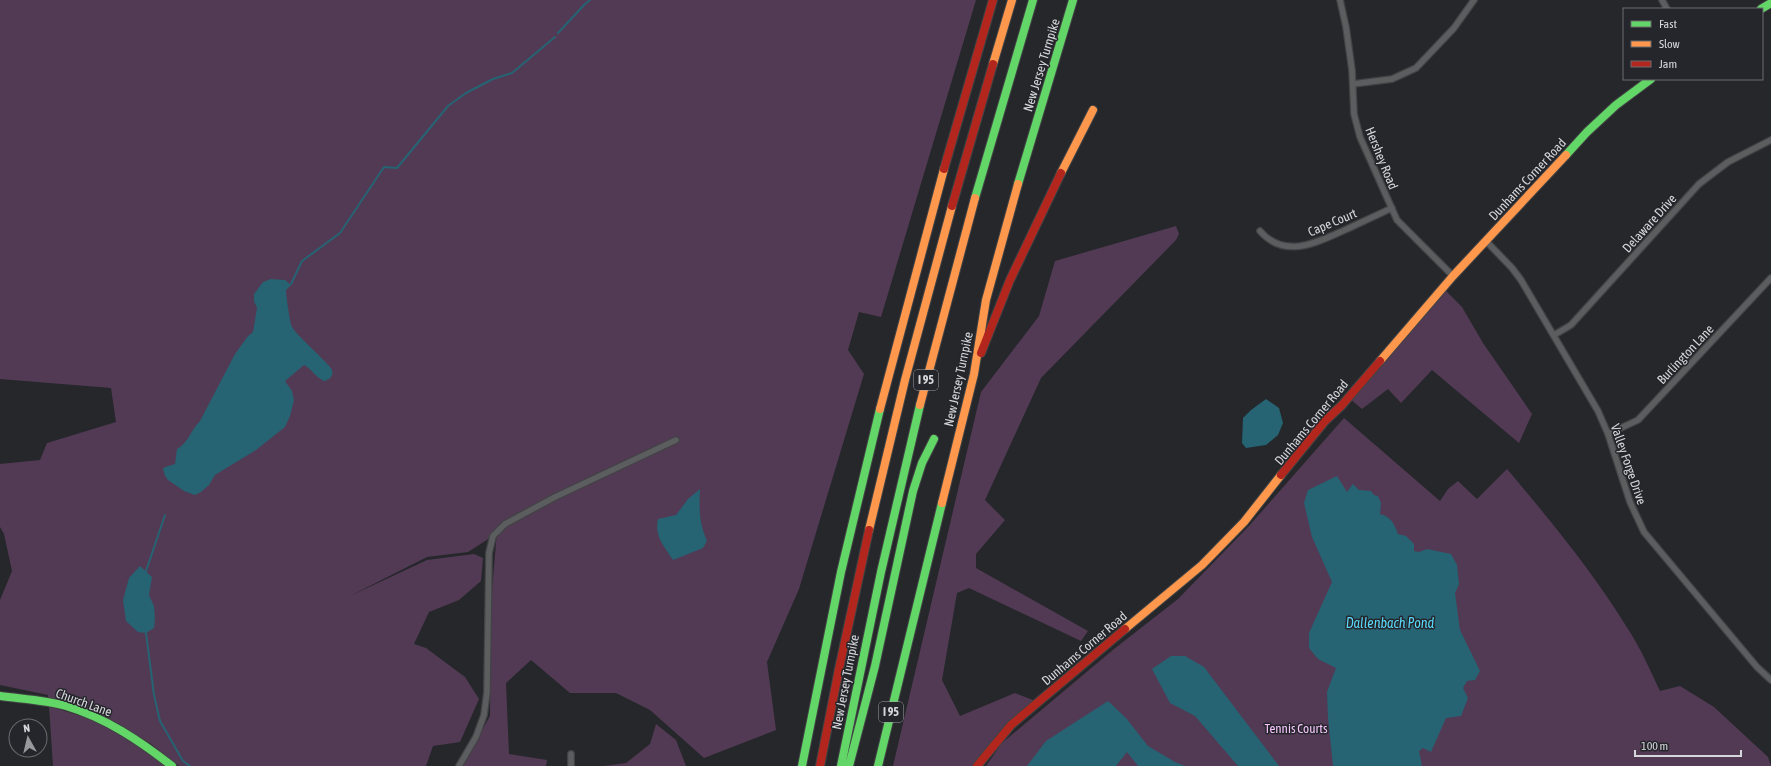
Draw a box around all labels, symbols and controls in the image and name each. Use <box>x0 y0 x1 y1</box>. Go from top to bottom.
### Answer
legend <box>1623 8 1763 80</box>
street label: New Jersey Turnpike <box>1020 17 1063 113</box>
text: Fast <box>1659 17 1677 31</box>
text: Slow <box>1659 37 1680 51</box>
text: Jam <box>1659 57 1677 71</box>
street label: Hershey Road <box>1362 125 1401 192</box>
street label: Dunhams Corner Road <box>1486 135 1569 223</box>
street label: Delaware Drive <box>1619 191 1679 256</box>
street label: Cape Court <box>1306 205 1359 239</box>
street label: Burlington Lane <box>1654 321 1717 387</box>
street label: New Jersey Turnpike <box>941 330 976 428</box>
road number: I 95 <box>914 370 938 390</box>
street label: Dunhams Corner Road <box>1271 377 1351 468</box>
street label: Valley Forge Drive <box>1608 422 1649 507</box>
street label: Dunhams Corner Road <box>1039 608 1130 688</box>
water label: Dallenbach Pond <box>1346 615 1435 631</box>
street label: New Jersey Turnpike <box>829 633 862 731</box>
street label: Church Lane <box>54 685 114 720</box>
road number: I 95 <box>879 702 903 722</box>
north arrow <box>8 718 48 758</box>
park label: Tennis Courts <box>1264 721 1328 736</box>
text: N <box>23 722 31 734</box>
scale bar <box>1635 732 1741 758</box>
text: 100 m <box>1641 739 1668 753</box>

